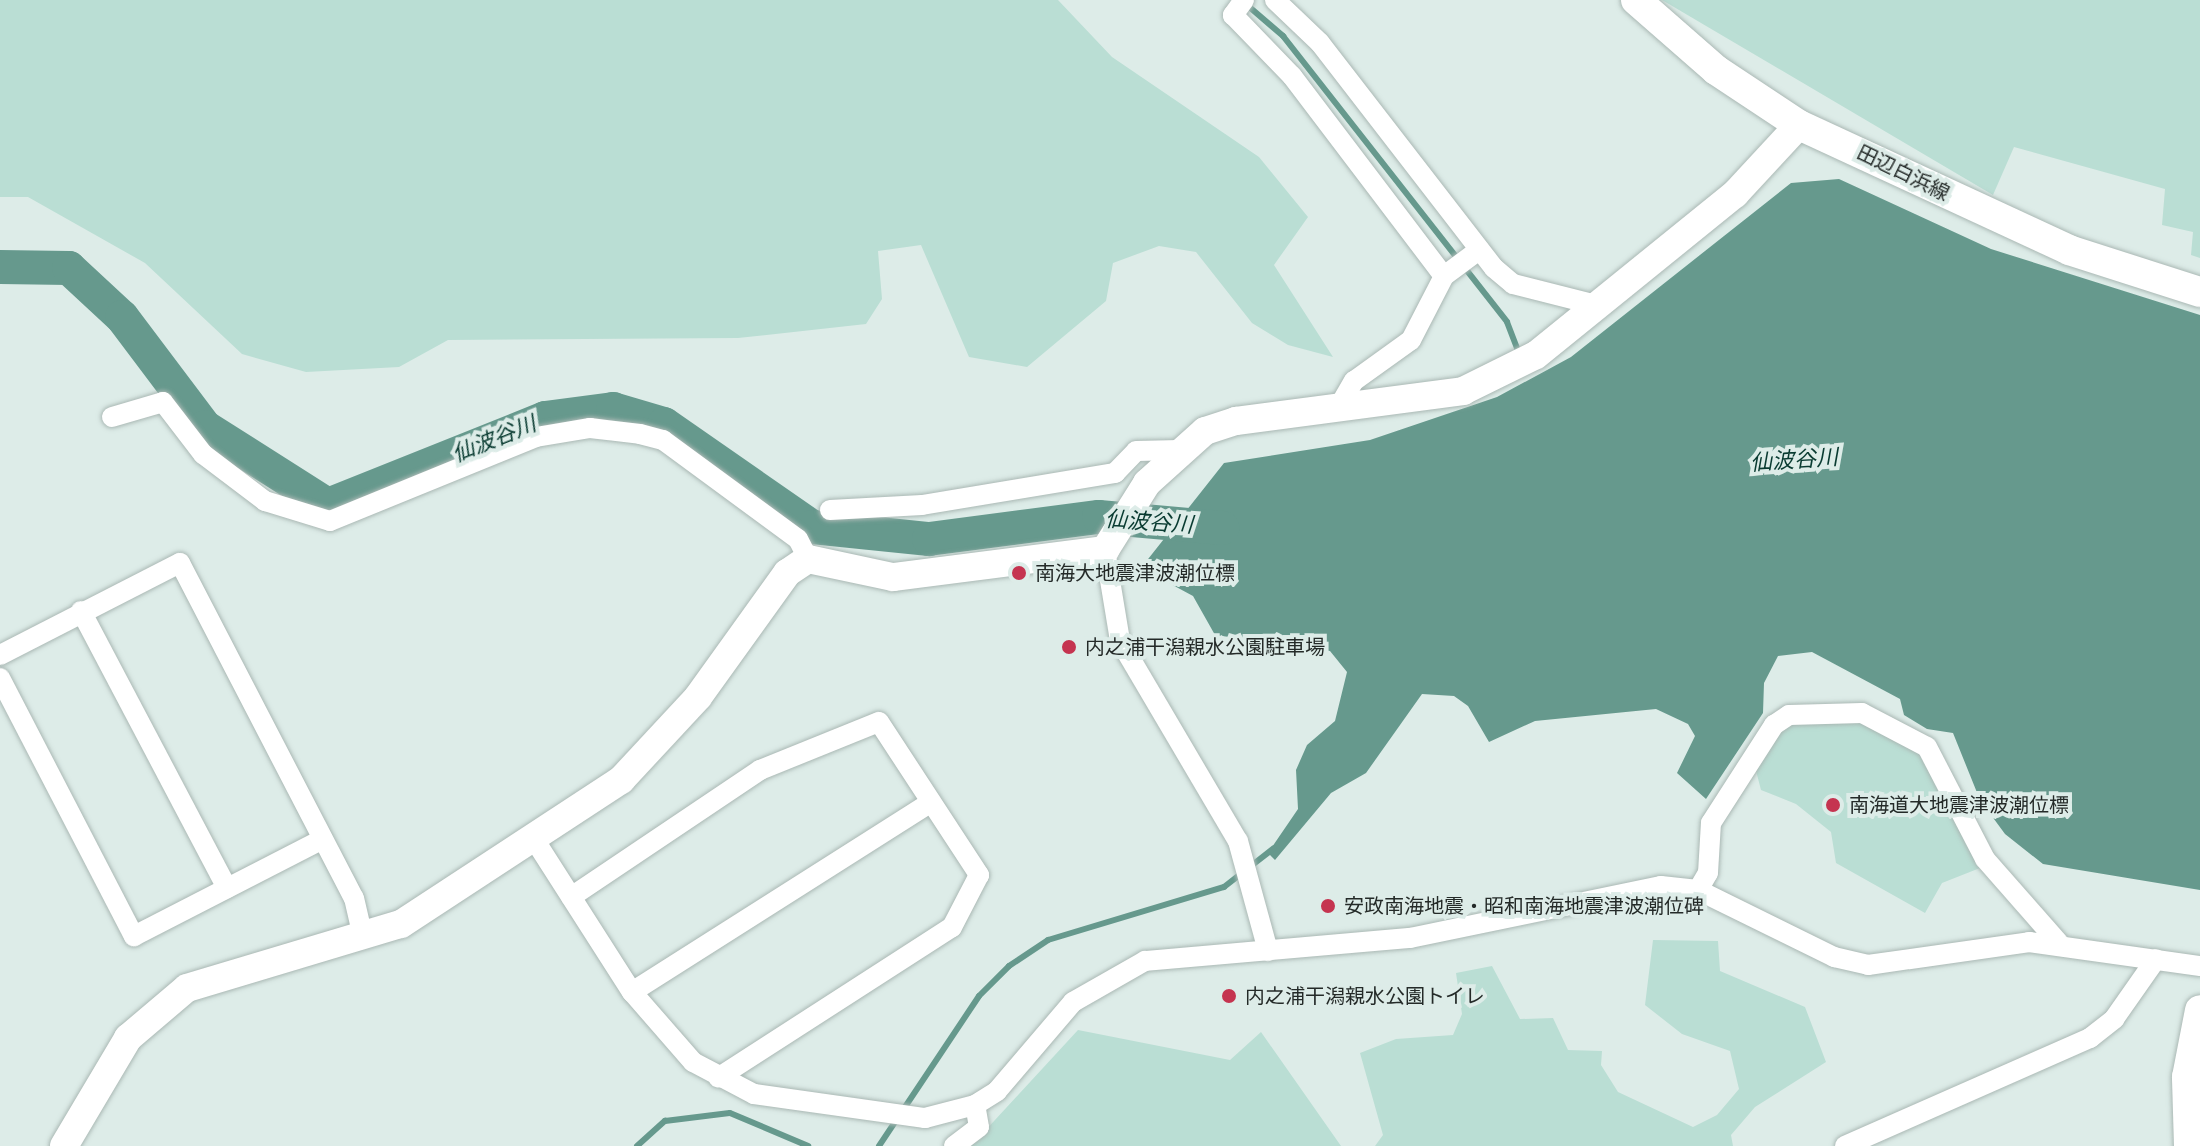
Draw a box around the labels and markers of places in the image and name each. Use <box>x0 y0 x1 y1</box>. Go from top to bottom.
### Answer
place label: 南海大地震津波潮位標 <box>1035 561 1235 585</box>
marker: 南海大地震津波潮位標 <box>1010 564 1028 582</box>
place label: 内之浦干潟親水公園駐車場 <box>1085 635 1325 659</box>
marker: 内之浦干潟親水公園駐車場 <box>1060 638 1078 656</box>
place label: 南海道大地震津波潮位標 <box>1849 793 2069 817</box>
marker: 南海道大地震津波潮位標 <box>1824 796 1842 814</box>
place label: 安政南海地震・昭和南海地震津波潮位碑 <box>1344 894 1704 918</box>
marker: 安政南海地震・昭和南海地震津波潮位碑 <box>1319 897 1337 915</box>
place label: 内之浦干潟親水公園トイレ <box>1245 984 1485 1008</box>
marker: 内之浦干潟親水公園トイレ <box>1220 987 1238 1005</box>

